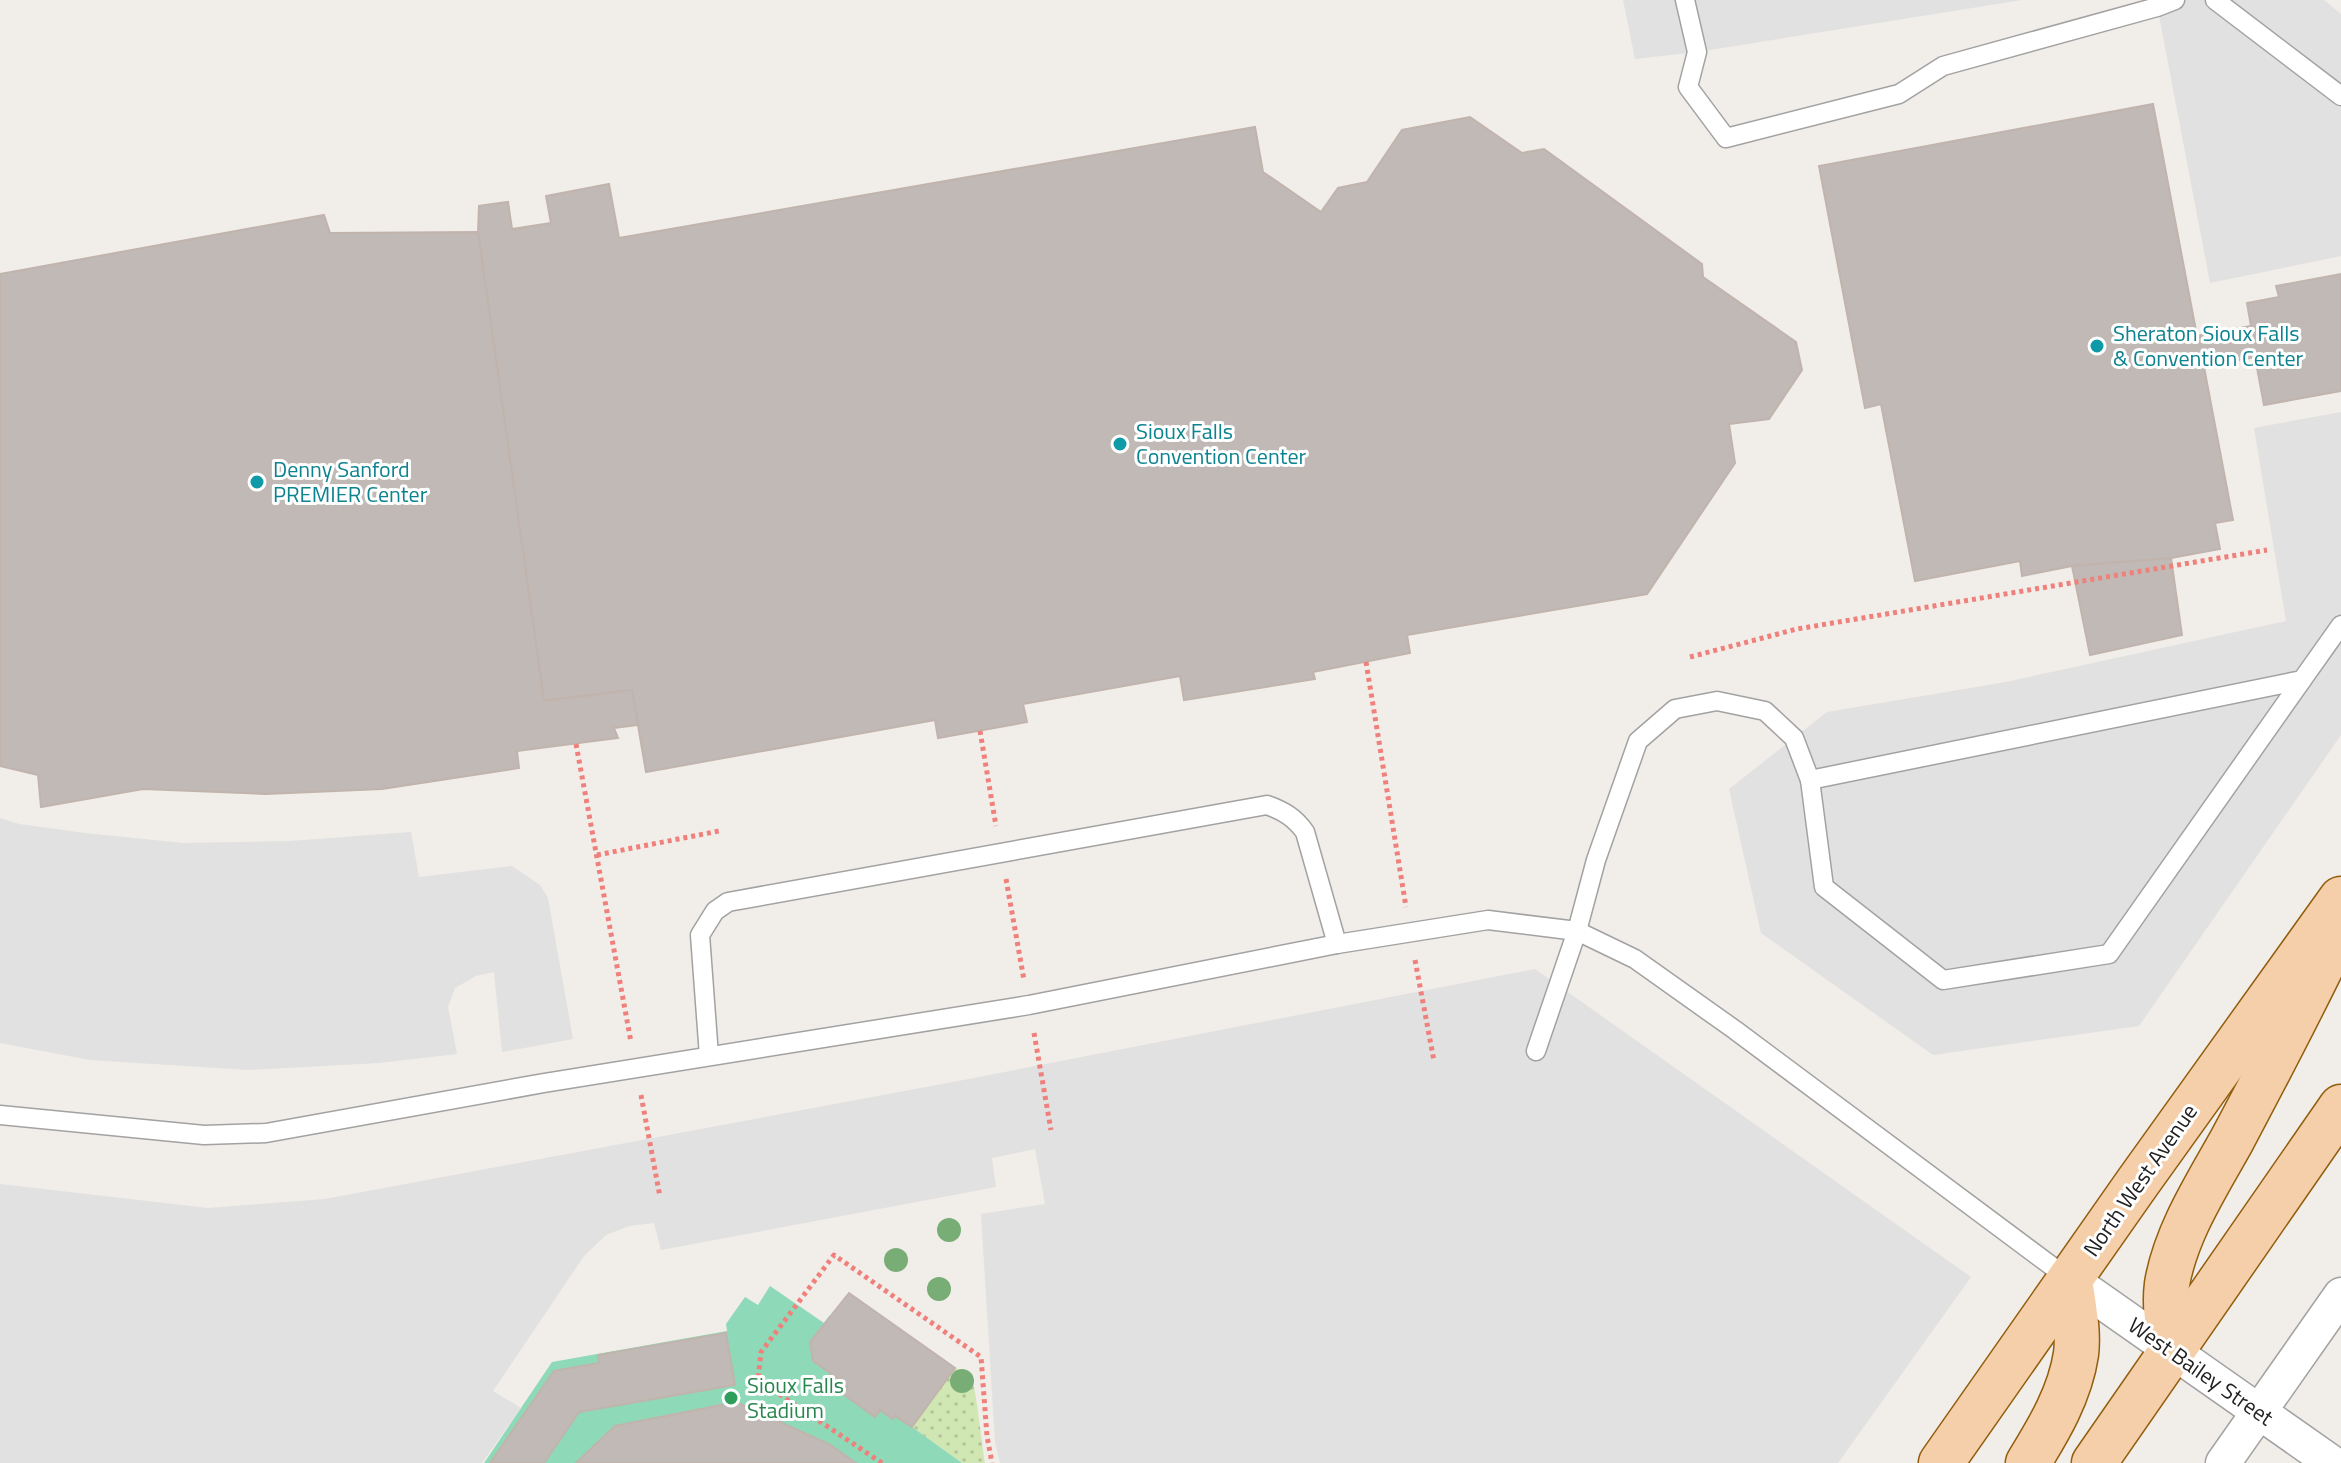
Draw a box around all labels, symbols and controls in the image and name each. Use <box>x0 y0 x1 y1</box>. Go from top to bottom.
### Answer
place label: Sheraton Sioux Falls & Convention Center <box>2113 316 2304 375</box>
marker: Sheraton Sioux Falls & Convention Center <box>2088 337 2106 355</box>
place label: Sioux Falls Convention Center <box>1136 414 1307 473</box>
marker: Sioux Falls Convention Center <box>1111 435 1129 453</box>
place label: Denny Sanford PREMIER Center <box>273 452 428 511</box>
marker: Denny Sanford PREMIER Center <box>248 473 266 491</box>
street label: North West Avenue <box>2074 1096 2206 1264</box>
street label: West Bailey Street <box>2121 1308 2281 1434</box>
place label: Sioux Falls Stadium <box>747 1368 844 1427</box>
marker: Sioux Falls Stadium <box>722 1389 740 1407</box>

